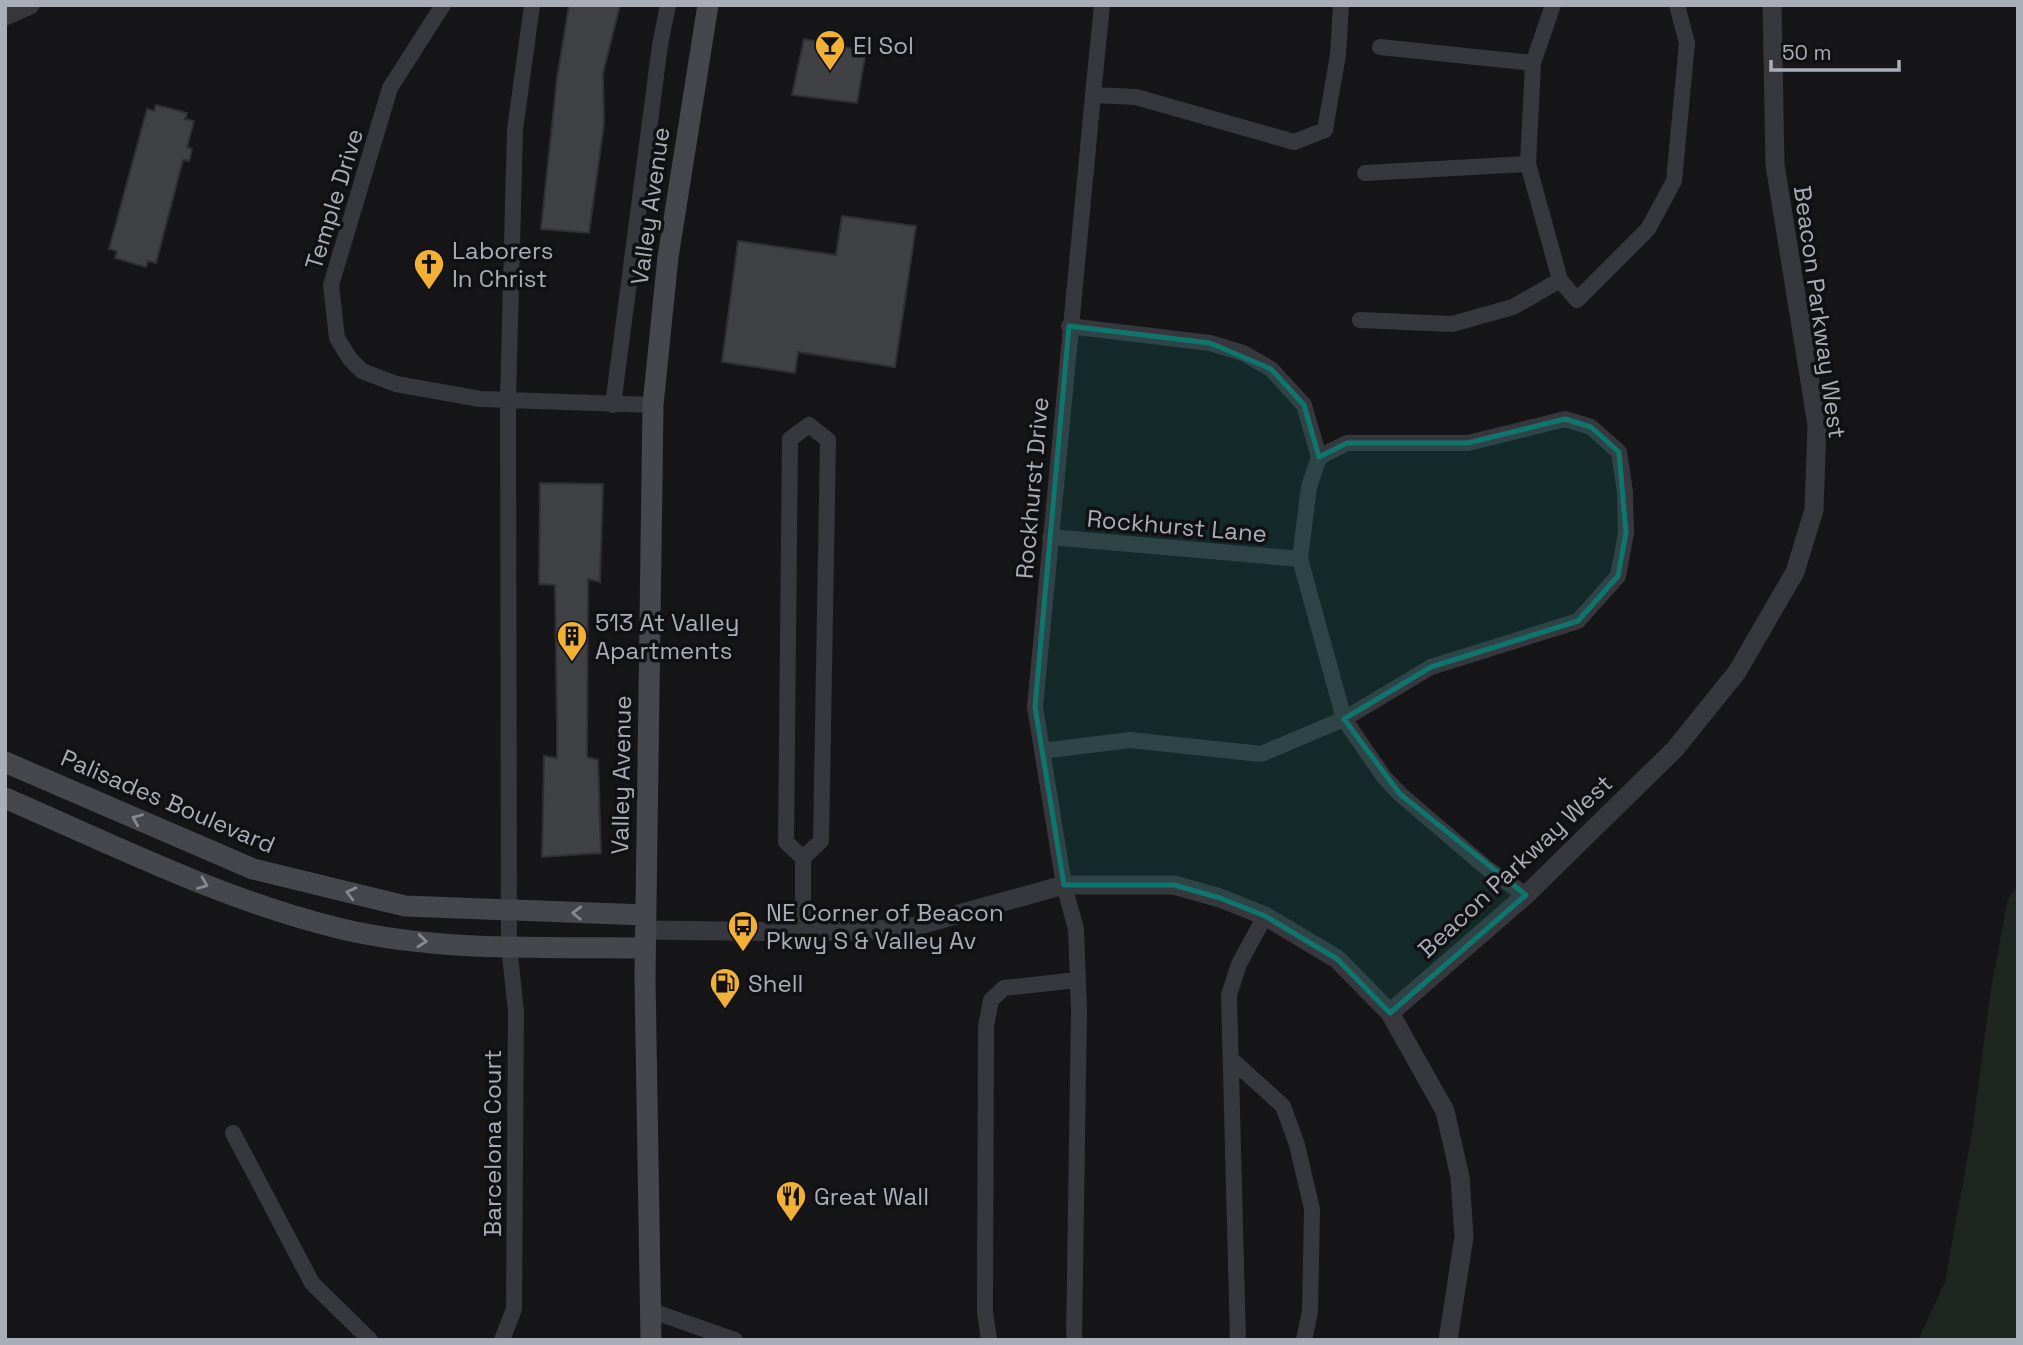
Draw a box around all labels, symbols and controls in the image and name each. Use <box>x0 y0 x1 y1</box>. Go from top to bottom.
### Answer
bar icon: El Sol <box>813 28 847 72</box>
scale bar <box>1771 28 1899 72</box>
place label: El Sol <box>853 30 914 61</box>
text: 50 m <box>1782 39 1832 66</box>
street label: Temple Drive <box>298 125 370 273</box>
street label: Valley Avenue <box>624 125 676 287</box>
street label: Beacon Parkway West <box>1787 184 1853 440</box>
place label: Laborers In Christ <box>452 235 553 294</box>
church icon: Laborers In Christ <box>412 247 446 291</box>
street label: Rockhurst Drive <box>1009 396 1055 580</box>
street label: Rockhurst Lane <box>1086 503 1268 549</box>
place label: 513 At Valley Apartments <box>595 607 739 666</box>
building icon: 513 At Valley Apartments <box>555 619 589 663</box>
street label: Valley Avenue <box>604 695 638 855</box>
street label: Palisades Boulevard <box>56 742 280 860</box>
street label: Beacon Parkway West <box>1411 768 1619 964</box>
one-way arrow <box>132 813 144 827</box>
one-way arrow <box>196 875 208 889</box>
one-way arrow <box>345 887 357 901</box>
place label: NE Corner of Beacon Pkwy S & Valley Av <box>766 897 1004 956</box>
one-way arrow <box>571 906 582 921</box>
bus stop icon: NE Corner of Beacon Pkwy S & Valley Av <box>726 909 760 953</box>
one-way arrow <box>417 933 428 948</box>
fuel station icon: Shell <box>708 966 742 1010</box>
place label: Shell <box>748 968 803 999</box>
street label: Barcelona Court <box>477 1049 508 1237</box>
restaurant icon: Great Wall <box>774 1179 808 1223</box>
place label: Great Wall <box>814 1181 929 1212</box>

